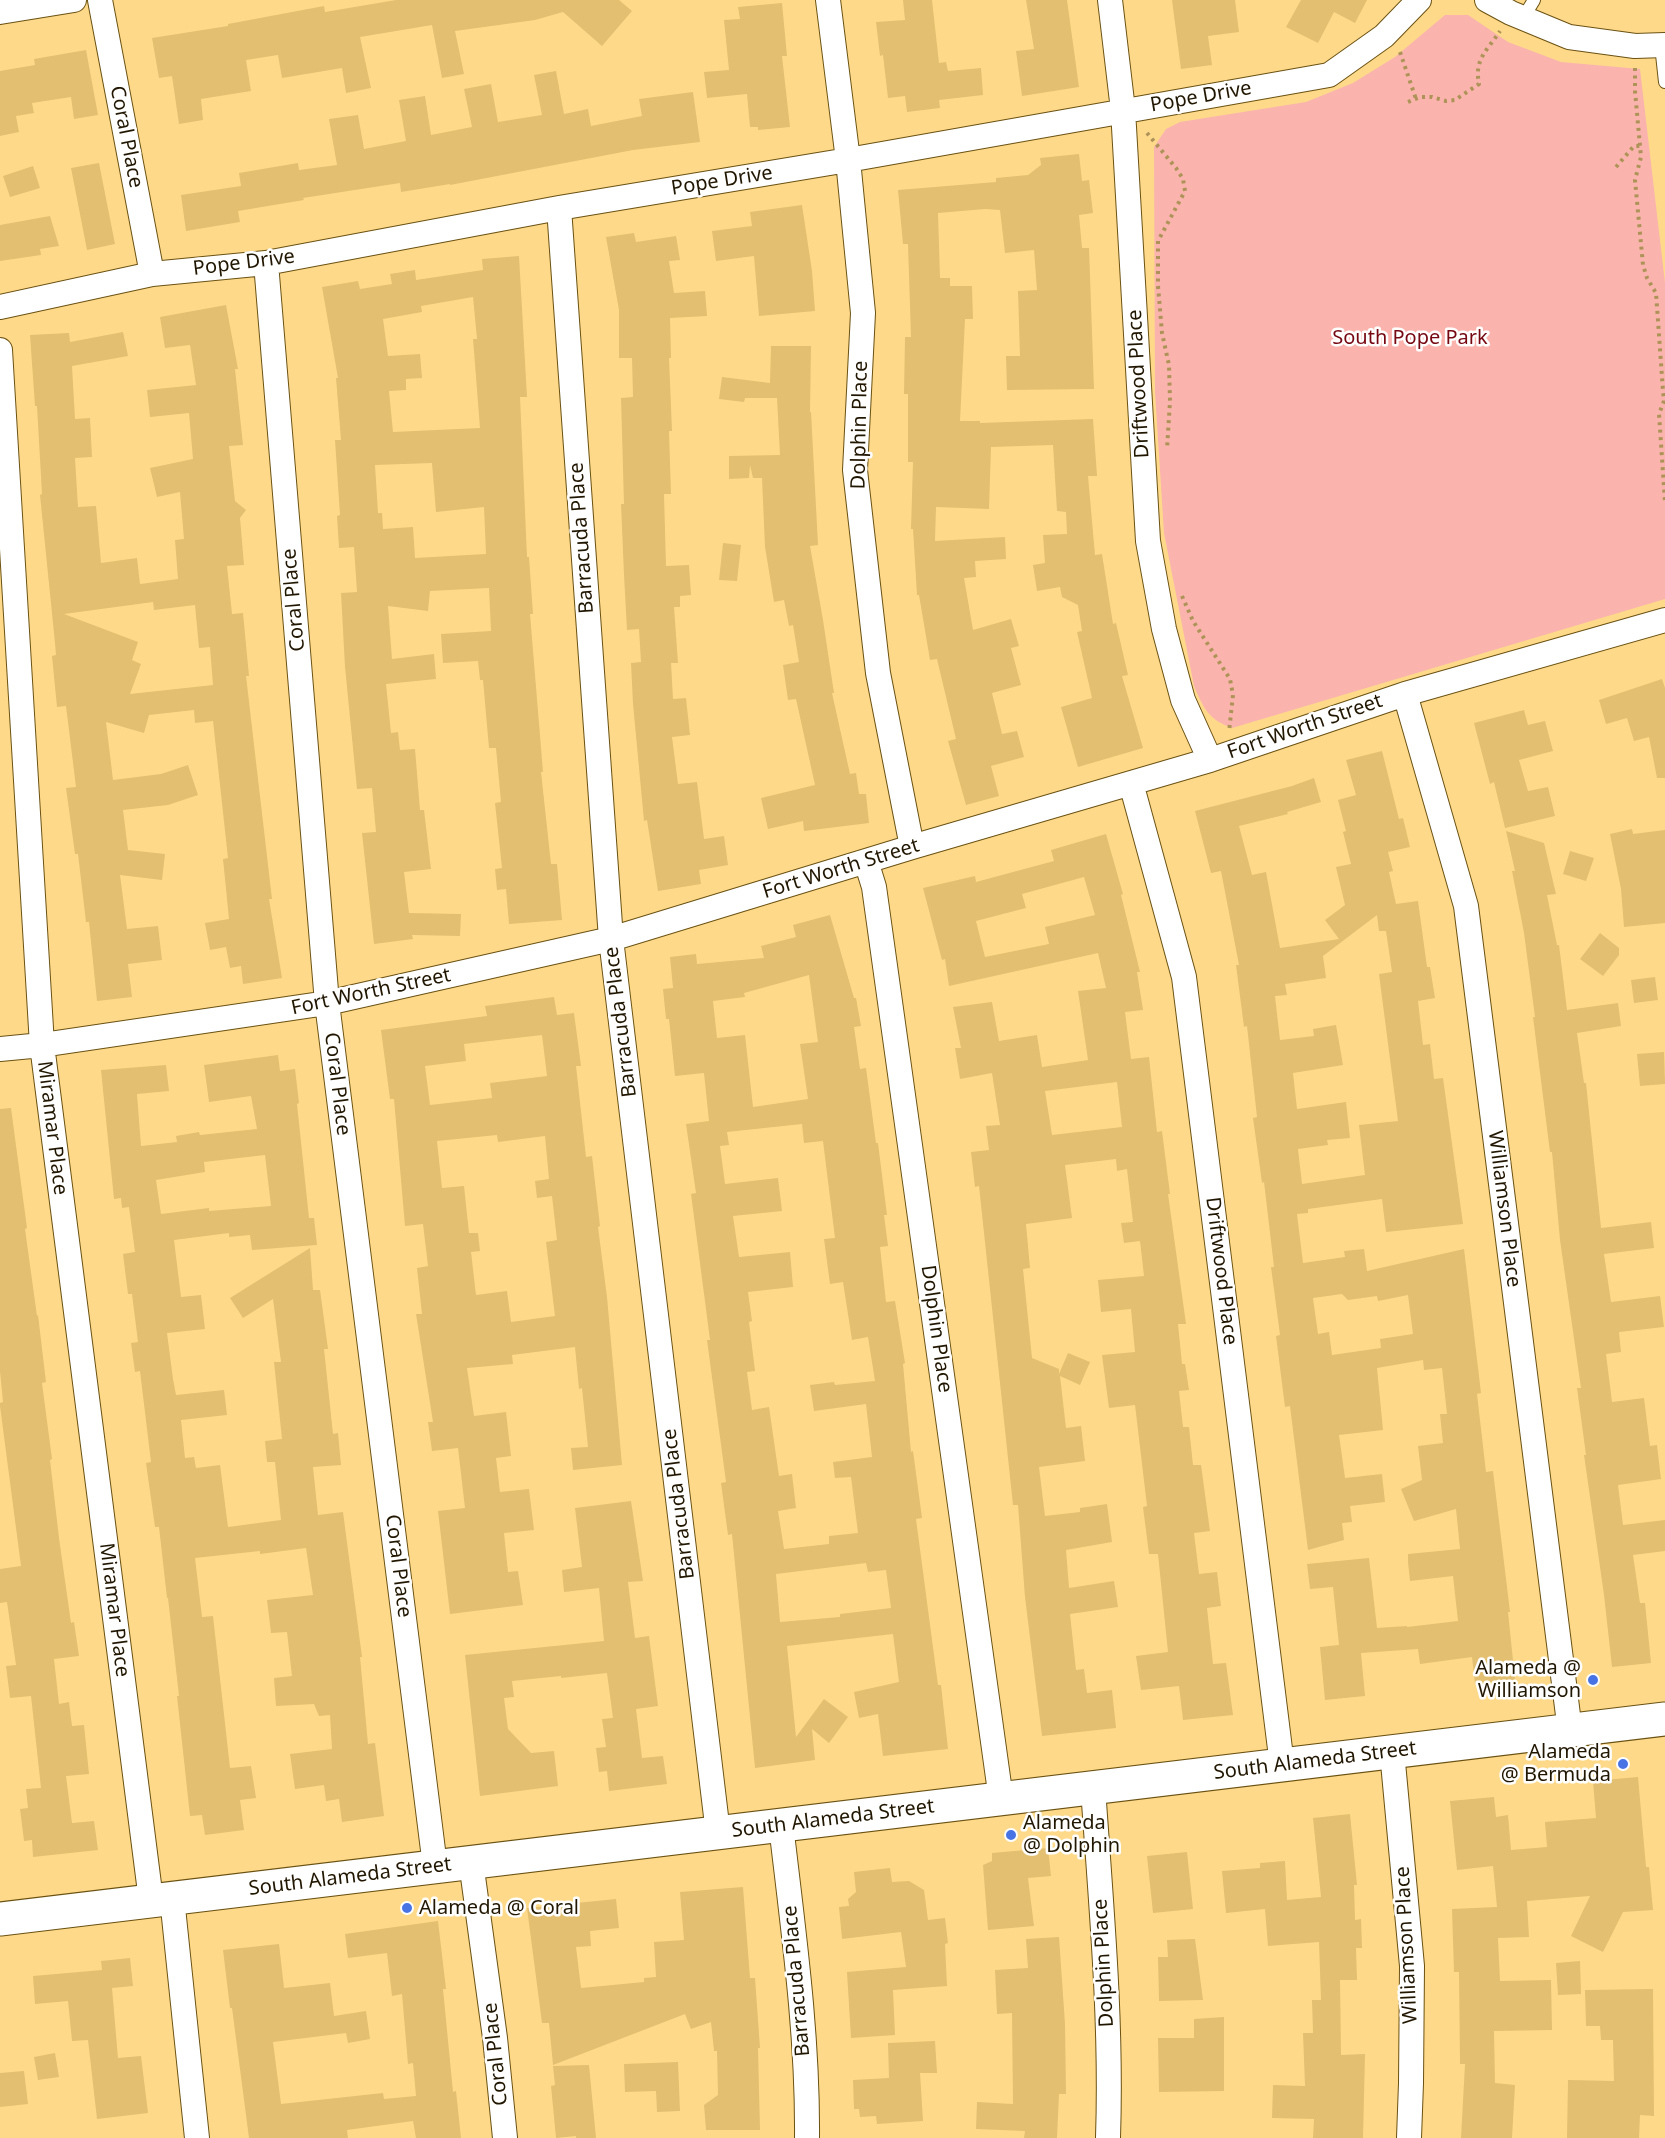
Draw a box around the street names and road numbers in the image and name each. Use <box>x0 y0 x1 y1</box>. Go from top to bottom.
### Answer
street label: Pope Drive <box>1148 76 1254 118</box>
street label: Coral Place <box>104 84 148 190</box>
street label: Pope Drive <box>670 161 774 201</box>
street label: Pope Drive <box>192 245 296 281</box>
street label: Driftwood Place <box>1123 309 1155 459</box>
street label: Dolphin Place <box>847 361 873 489</box>
street label: Barracuda Place <box>565 462 599 614</box>
street label: Coral Place <box>278 547 310 653</box>
street label: Fort Worth Street <box>1224 689 1386 765</box>
street label: Fort Worth Street <box>760 834 922 904</box>
street label: Barracuda Place <box>600 945 642 1099</box>
street label: Fort Worth Street <box>289 963 453 1021</box>
street label: Coral Place <box>319 1031 355 1137</box>
street label: Miramar Place <box>32 1059 72 1197</box>
street label: Williamson Place <box>1482 1129 1526 1289</box>
street label: Driftwood Place <box>1200 1196 1242 1346</box>
street label: Dolphin Place <box>915 1264 957 1394</box>
street label: Barracuda Place <box>658 1427 700 1581</box>
street label: Coral Place <box>380 1513 416 1619</box>
street label: Miramar Place <box>94 1541 134 1679</box>
street label: South Alameda Street <box>1212 1737 1418 1785</box>
street label: South Alameda Street <box>730 1795 936 1843</box>
street label: South Alameda Street <box>247 1853 453 1901</box>
street label: Williamson Place <box>1391 1866 1423 2024</box>
street label: Dolphin Place <box>1089 1898 1119 2028</box>
street label: Barracuda Place <box>778 1904 816 2058</box>
street label: Coral Place <box>479 2001 513 2107</box>

